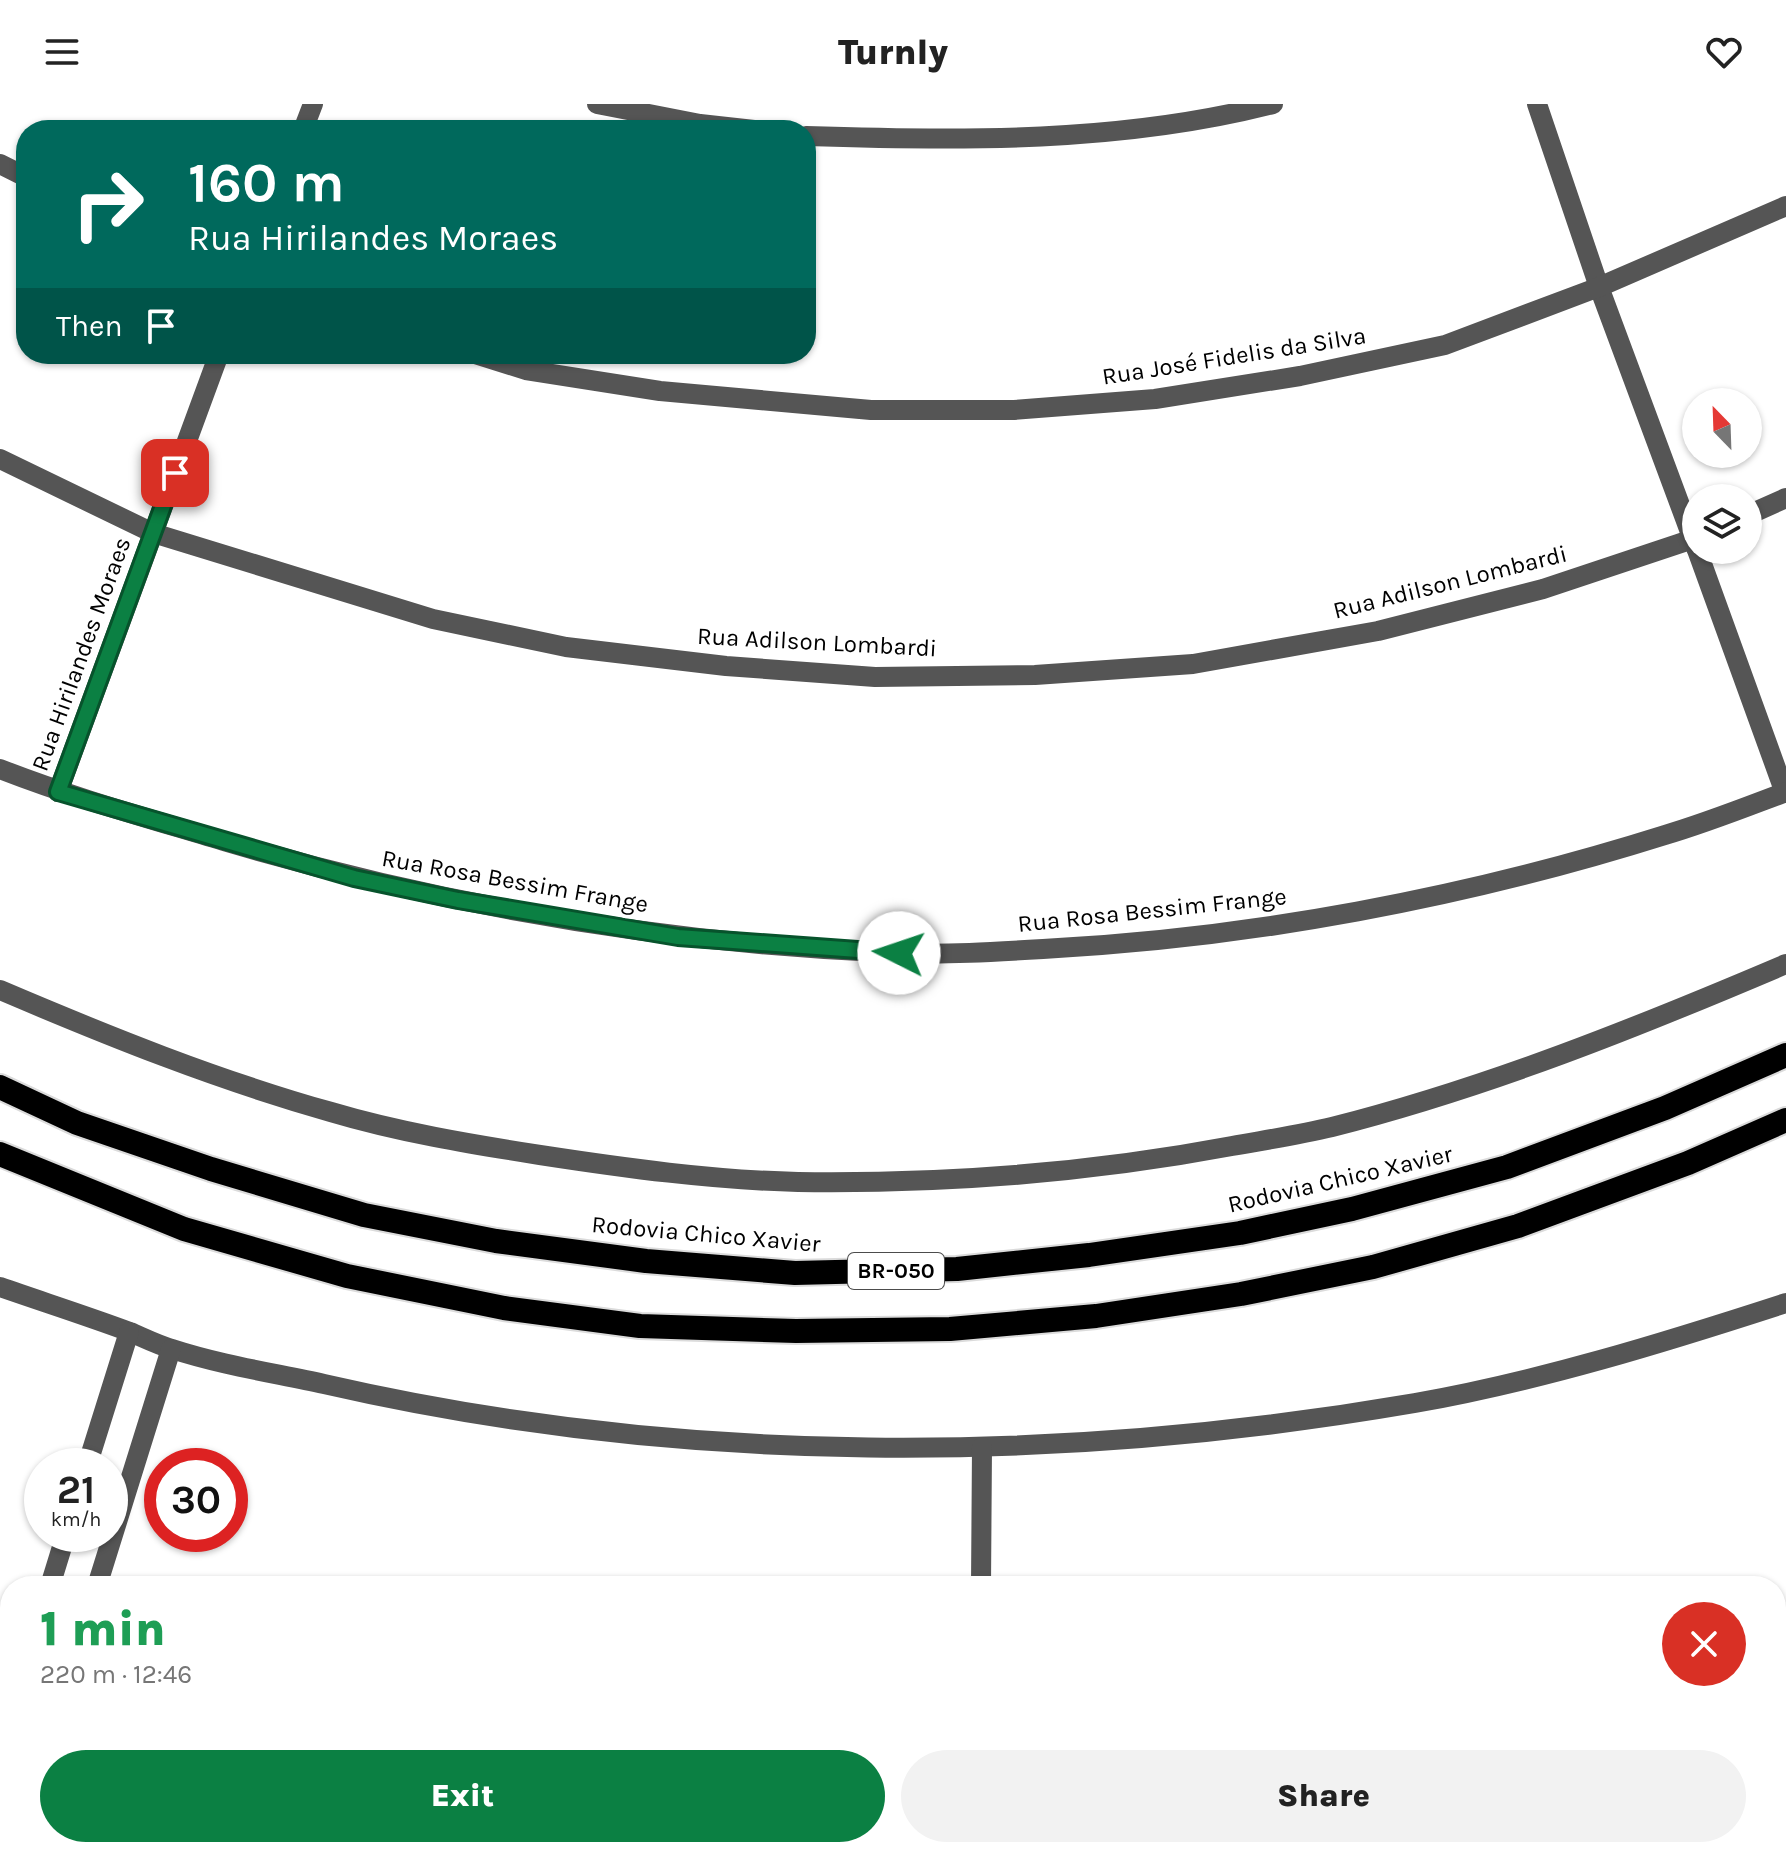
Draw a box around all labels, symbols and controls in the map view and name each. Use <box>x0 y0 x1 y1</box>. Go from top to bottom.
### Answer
icon: menu <box>40 30 84 74</box>
icon: heart <box>1702 30 1746 74</box>
text: Turnly <box>838 31 948 73</box>
text: 160 m <box>188 150 345 215</box>
icon: right <box>56 152 160 256</box>
text: Rua Hirilandes Moraes <box>188 217 558 259</box>
icon: arrive <box>139 304 183 348</box>
text: Then <box>56 308 123 344</box>
street label: Rua José Fidelis da Silva <box>1100 321 1368 391</box>
north arrow <box>1682 388 1762 468</box>
map controls <box>1682 388 1762 564</box>
pin <box>141 439 209 507</box>
icon: arrive <box>153 451 197 495</box>
button: layers <box>1682 484 1762 564</box>
street label: Rua Hirilandes Moraes <box>26 533 136 775</box>
street label: Rua Adilson Lombardi <box>1330 539 1570 625</box>
street label: Rua Adilson Lombardi <box>696 622 938 662</box>
street label: Rua Rosa Bessim Frange <box>380 844 650 918</box>
street label: Rua Rosa Bessim Frange <box>1016 882 1288 938</box>
position arrow <box>857 911 941 995</box>
street label: Rodovia Chico Xavier <box>1225 1139 1455 1218</box>
street label: Rodovia Chico Xavier <box>590 1210 822 1258</box>
road number: BR-050 <box>848 1253 944 1289</box>
speed limit sign: 30 <box>144 1448 248 1552</box>
text: 21 <box>57 1466 95 1513</box>
text: km/h <box>51 1508 101 1531</box>
text: 1 min <box>40 1601 166 1657</box>
button: close <box>1662 1602 1746 1686</box>
text: 220 m · 12:46 <box>40 1659 192 1690</box>
button: Exit <box>40 1750 885 1842</box>
button: Share <box>901 1750 1746 1842</box>

